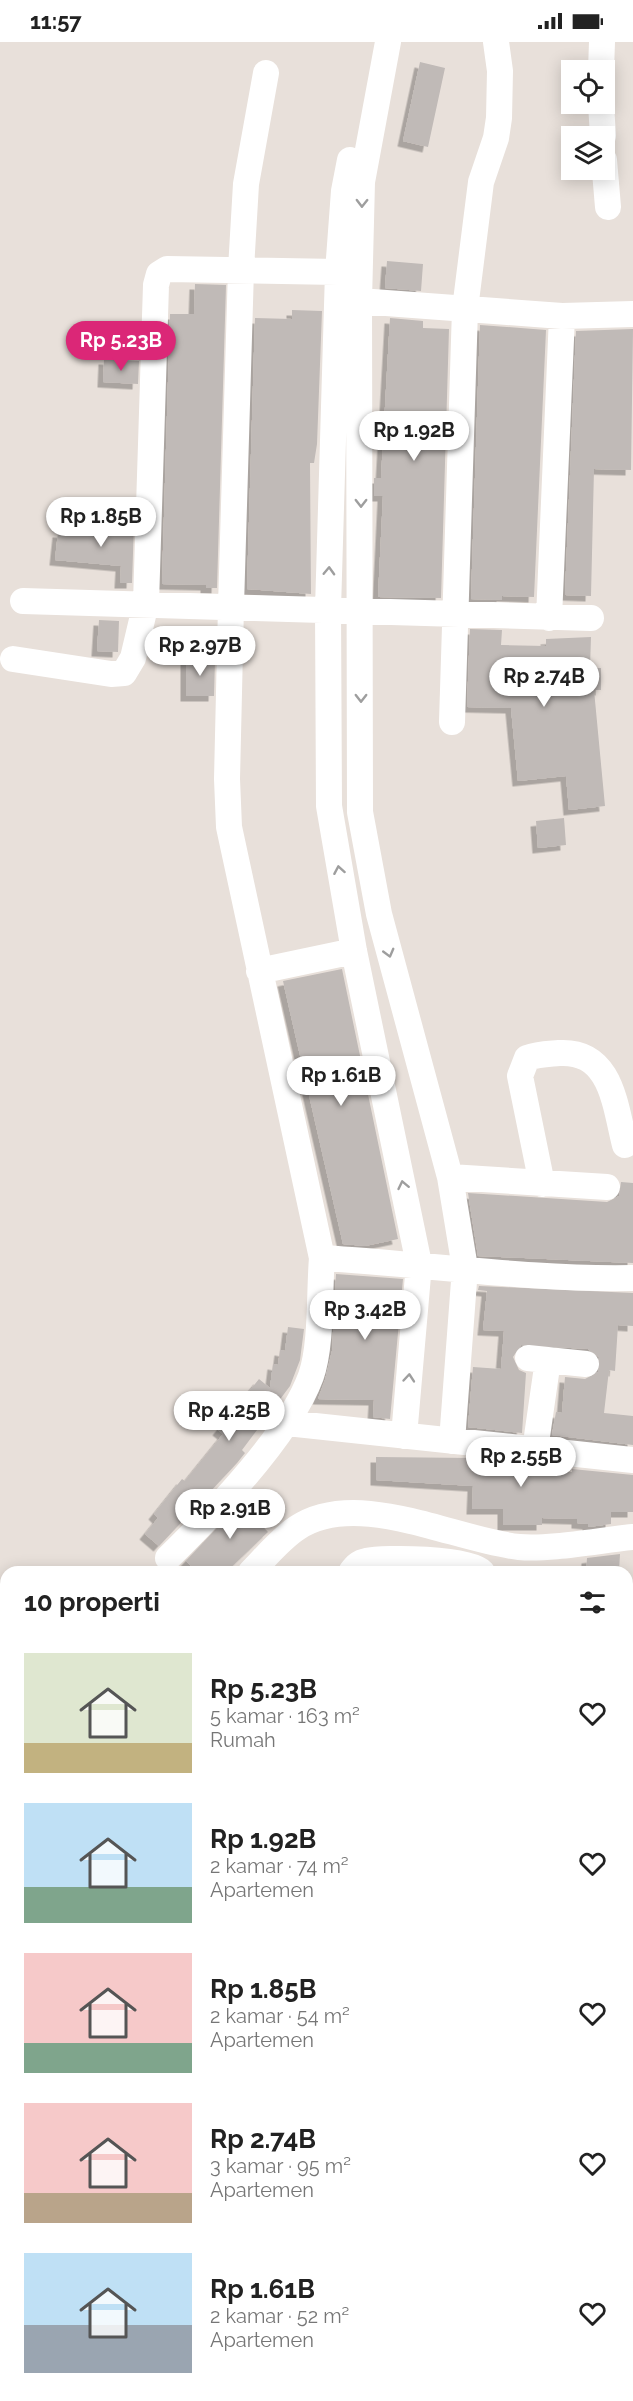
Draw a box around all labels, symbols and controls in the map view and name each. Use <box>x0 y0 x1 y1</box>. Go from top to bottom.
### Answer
text: 11:57 <box>30 8 82 34</box>
map controls <box>561 60 615 180</box>
button: locate <box>561 60 615 114</box>
button: layers <box>561 126 615 180</box>
one-way arrow <box>355 199 368 208</box>
pin: Rp 5.23B <box>59 321 183 372</box>
text: Rp 5.23B <box>80 328 162 352</box>
pin: Rp 1.92B <box>352 411 476 462</box>
text: Rp 1.92B <box>373 418 455 442</box>
pin: Rp 1.85B <box>39 497 163 548</box>
one-way arrow <box>355 499 367 508</box>
text: Rp 1.85B <box>60 504 142 528</box>
one-way arrow <box>323 567 336 576</box>
pin: Rp 2.97B <box>138 626 262 677</box>
text: Rp 2.97B <box>158 633 242 657</box>
pin: Rp 2.74B <box>482 657 606 708</box>
text: Rp 2.74B <box>503 664 585 688</box>
one-way arrow <box>355 694 367 703</box>
one-way arrow <box>334 866 346 875</box>
one-way arrow <box>382 947 394 958</box>
pin: Rp 1.61B <box>279 1056 403 1107</box>
text: Rp 1.61B <box>301 1063 381 1087</box>
one-way arrow <box>397 1180 410 1190</box>
pin: Rp 3.42B <box>303 1290 427 1341</box>
text: Rp 3.42B <box>324 1297 406 1321</box>
one-way arrow <box>402 1373 415 1382</box>
pin: Rp 4.25B <box>167 1391 291 1442</box>
text: Rp 4.25B <box>188 1398 270 1422</box>
pin: Rp 2.55B <box>459 1437 583 1488</box>
text: Rp 2.55B <box>480 1444 562 1468</box>
pin: Rp 2.91B <box>168 1489 292 1540</box>
text: Rp 2.91B <box>189 1496 271 1520</box>
icon: filters <box>576 1586 609 1619</box>
text: 10 properti <box>24 1587 160 1617</box>
text: Rp 5.23B <box>210 1674 317 1704</box>
icon: home <box>72 1677 144 1749</box>
icon: heart <box>576 1697 609 1730</box>
text: 5 kamar · 163 m² <box>210 1704 360 1728</box>
text: Rumah <box>210 1728 276 1752</box>
text: Rp 1.92B <box>210 1824 316 1854</box>
icon: home <box>72 1827 144 1899</box>
icon: heart <box>576 1847 609 1880</box>
text: 2 kamar · 74 m² <box>210 1854 349 1878</box>
text: Apartemen <box>210 1878 314 1902</box>
text: Rp 1.85B <box>210 1974 316 2004</box>
icon: home <box>72 1977 144 2049</box>
icon: heart <box>576 1997 609 2030</box>
text: 2 kamar · 54 m² <box>210 2004 350 2028</box>
text: Apartemen <box>210 2028 314 2052</box>
text: Rp 2.74B <box>210 2124 316 2154</box>
icon: home <box>72 2127 144 2199</box>
icon: heart <box>576 2147 609 2180</box>
text: 3 kamar · 95 m² <box>210 2154 351 2178</box>
text: Apartemen <box>210 2178 314 2202</box>
text: Rp 1.61B <box>210 2274 315 2304</box>
icon: home <box>72 2277 144 2349</box>
icon: heart <box>576 2297 609 2330</box>
text: 2 kamar · 52 m² <box>210 2304 349 2328</box>
text: Apartemen <box>210 2328 314 2352</box>

